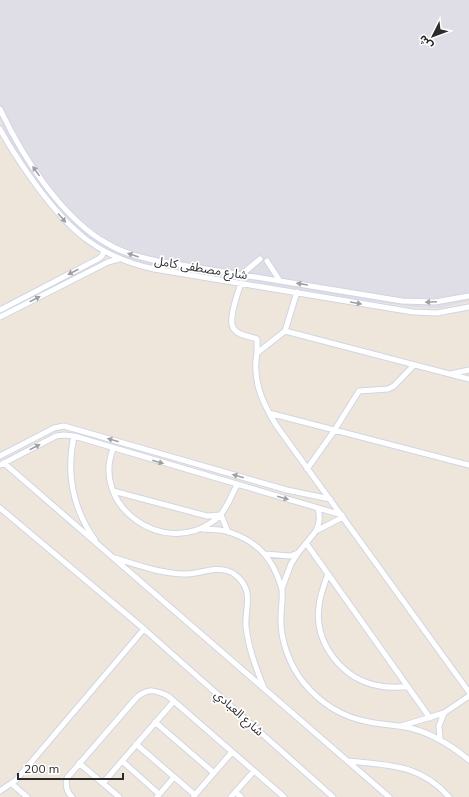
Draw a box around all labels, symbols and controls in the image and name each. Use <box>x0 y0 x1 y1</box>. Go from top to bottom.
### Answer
north arrow <box>413 16 453 56</box>
text: ش <box>415 32 436 53</box>
one-way arrow <box>32 166 40 177</box>
one-way arrow <box>58 212 67 223</box>
one-way arrow <box>126 252 138 258</box>
street label: شارع مصطفى كامل <box>153 253 249 284</box>
one-way arrow <box>67 269 78 276</box>
one-way arrow <box>296 281 308 287</box>
one-way arrow <box>29 296 41 303</box>
one-way arrow <box>425 299 437 306</box>
one-way arrow <box>350 300 362 306</box>
one-way arrow <box>107 437 119 443</box>
one-way arrow <box>29 444 40 450</box>
one-way arrow <box>152 459 164 465</box>
one-way arrow <box>231 473 243 479</box>
one-way arrow <box>277 495 289 501</box>
street label: شارع العبادي <box>210 687 267 741</box>
scale bar <box>18 755 123 781</box>
text: 200 m <box>24 761 59 776</box>

